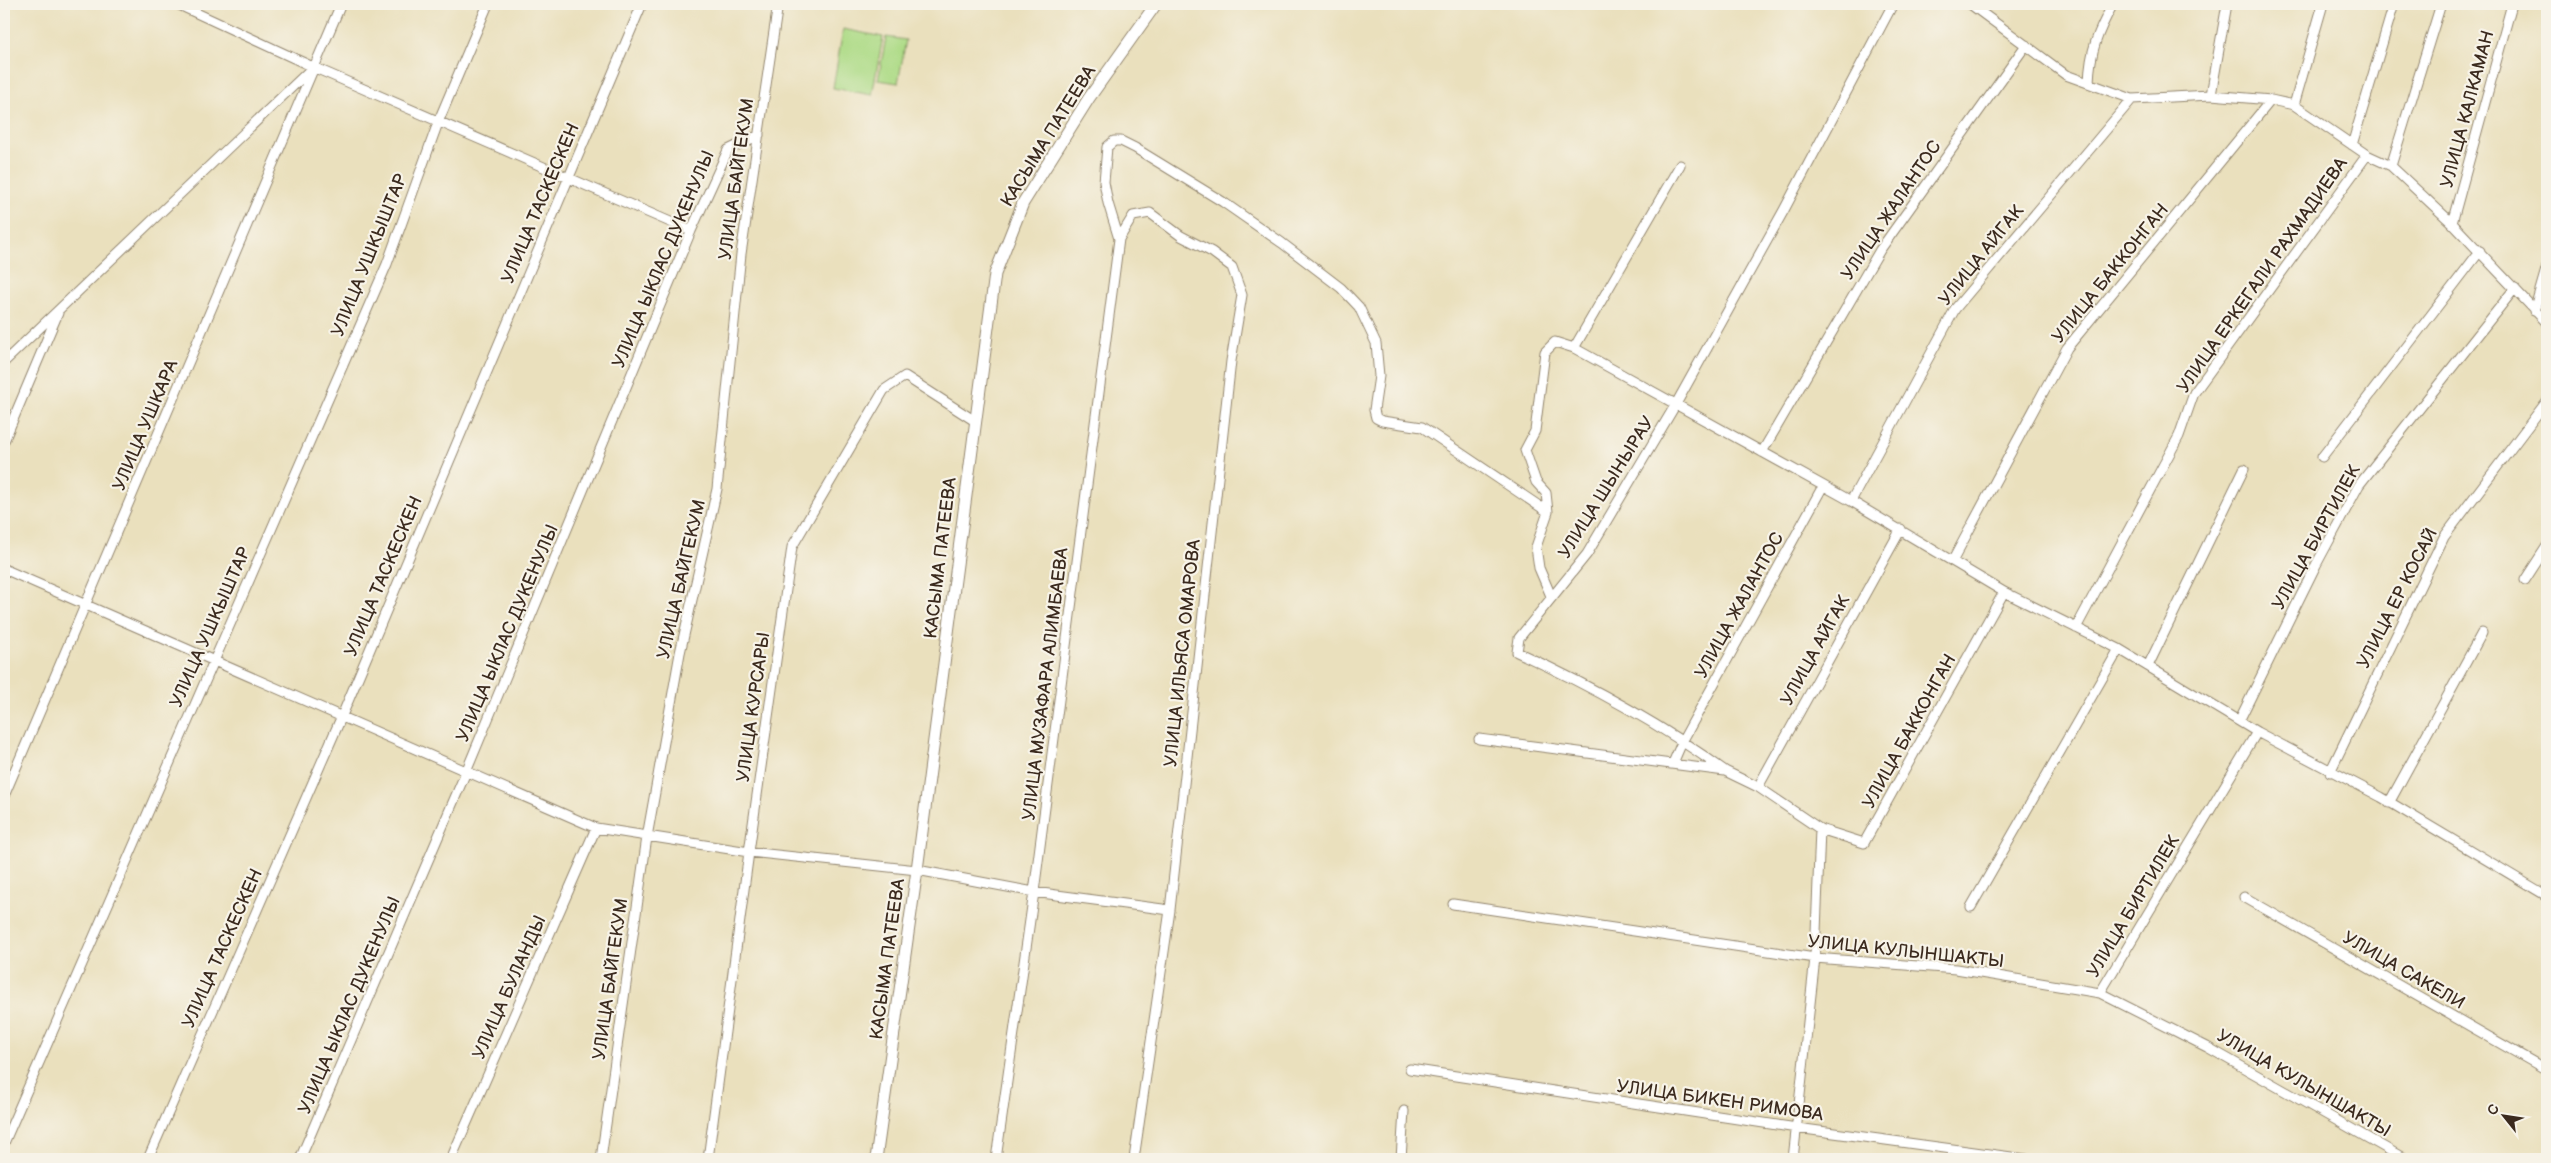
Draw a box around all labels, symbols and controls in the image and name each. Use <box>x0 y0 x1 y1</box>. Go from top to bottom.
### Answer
street label: УЛИЦА КАЛКАМАН <box>2436 28 2499 190</box>
street label: КАСЫМА ПАТЕЕВА <box>997 62 1100 211</box>
street label: УЛИЦА БАЙГЕКУМ <box>715 97 758 261</box>
street label: УЛИЦА ТАСКЕСКЕН <box>497 120 584 286</box>
street label: УЛИЦА ЖАЛАНТОС <box>1837 137 1946 284</box>
street label: УЛИЦА ЫКЛАС ДУКЕНУЛЫ <box>608 147 719 371</box>
street label: УЛИЦА ЕРКЕГАЛИ РАХМАДИЕВА <box>2173 154 2352 397</box>
street label: УЛИЦА УШКЫШТАР <box>327 170 412 339</box>
street label: УЛИЦА БАККОНГАН <box>2048 200 2173 347</box>
street label: УЛИЦА АЙГАК <box>1935 201 2028 310</box>
street label: УЛИЦА УШКАРА <box>108 357 183 494</box>
street label: УЛИЦА ШЫНЫРАУ <box>1554 412 1659 562</box>
street label: УЛИЦА БИРТИЛЕК <box>2268 461 2365 613</box>
street label: КАСЫМА ПАТЕЕВА <box>920 476 961 640</box>
street label: УЛИЦА ТАСКЕСКЕН <box>340 493 427 659</box>
street label: УЛИЦА БАЙГЕКУМ <box>653 497 710 661</box>
street label: УЛИЦА ЫКЛАС ДУКЕНУЛЫ <box>452 521 563 745</box>
street label: УЛИЦА ЕР КОСАЙ <box>2353 525 2442 672</box>
street label: УЛИЦА ЖАЛАНТОС <box>1691 529 1788 682</box>
street label: УЛИЦА ИЛЬЯСА ОМАРОВА <box>1160 538 1205 768</box>
street label: УЛИЦА УШКЫШТАР <box>166 543 256 711</box>
street label: УЛИЦА МУЗАФАРА АЛИМБАЕВА <box>1018 546 1073 822</box>
street label: УЛИЦА АЙГАК <box>1776 591 1855 709</box>
street label: УЛИЦА КУРСАРЫ <box>733 631 774 784</box>
street label: УЛИЦА БАККОНГАН <box>1858 651 1961 812</box>
street label: УЛИЦА БИРТИЛЕК <box>2083 831 2184 981</box>
street label: УЛИЦА ТАСКЕСКЕН <box>178 865 267 1031</box>
street label: КАСЫМА ПАТЕЕВА <box>866 877 909 1041</box>
street label: УЛИЦА ЫКЛАС ДУКЕНУЛЫ <box>294 893 405 1117</box>
street label: УЛИЦА БАЙГЕКУМ <box>589 897 632 1061</box>
street label: УЛИЦА БУЛАНДЫ <box>468 912 551 1062</box>
street label: УЛИЦА САКЕЛИ <box>2339 927 2468 1014</box>
street label: УЛИЦА КУЛЫНШАКТЫ <box>1807 931 2005 972</box>
street label: УЛИЦА КУЛЫНШАКТЫ <box>2213 1025 2394 1142</box>
street label: УЛИЦА БИКЕН РИМОВА <box>1615 1076 1825 1125</box>
north arrow <box>2478 1090 2528 1140</box>
text: С <box>2483 1101 2503 1118</box>

